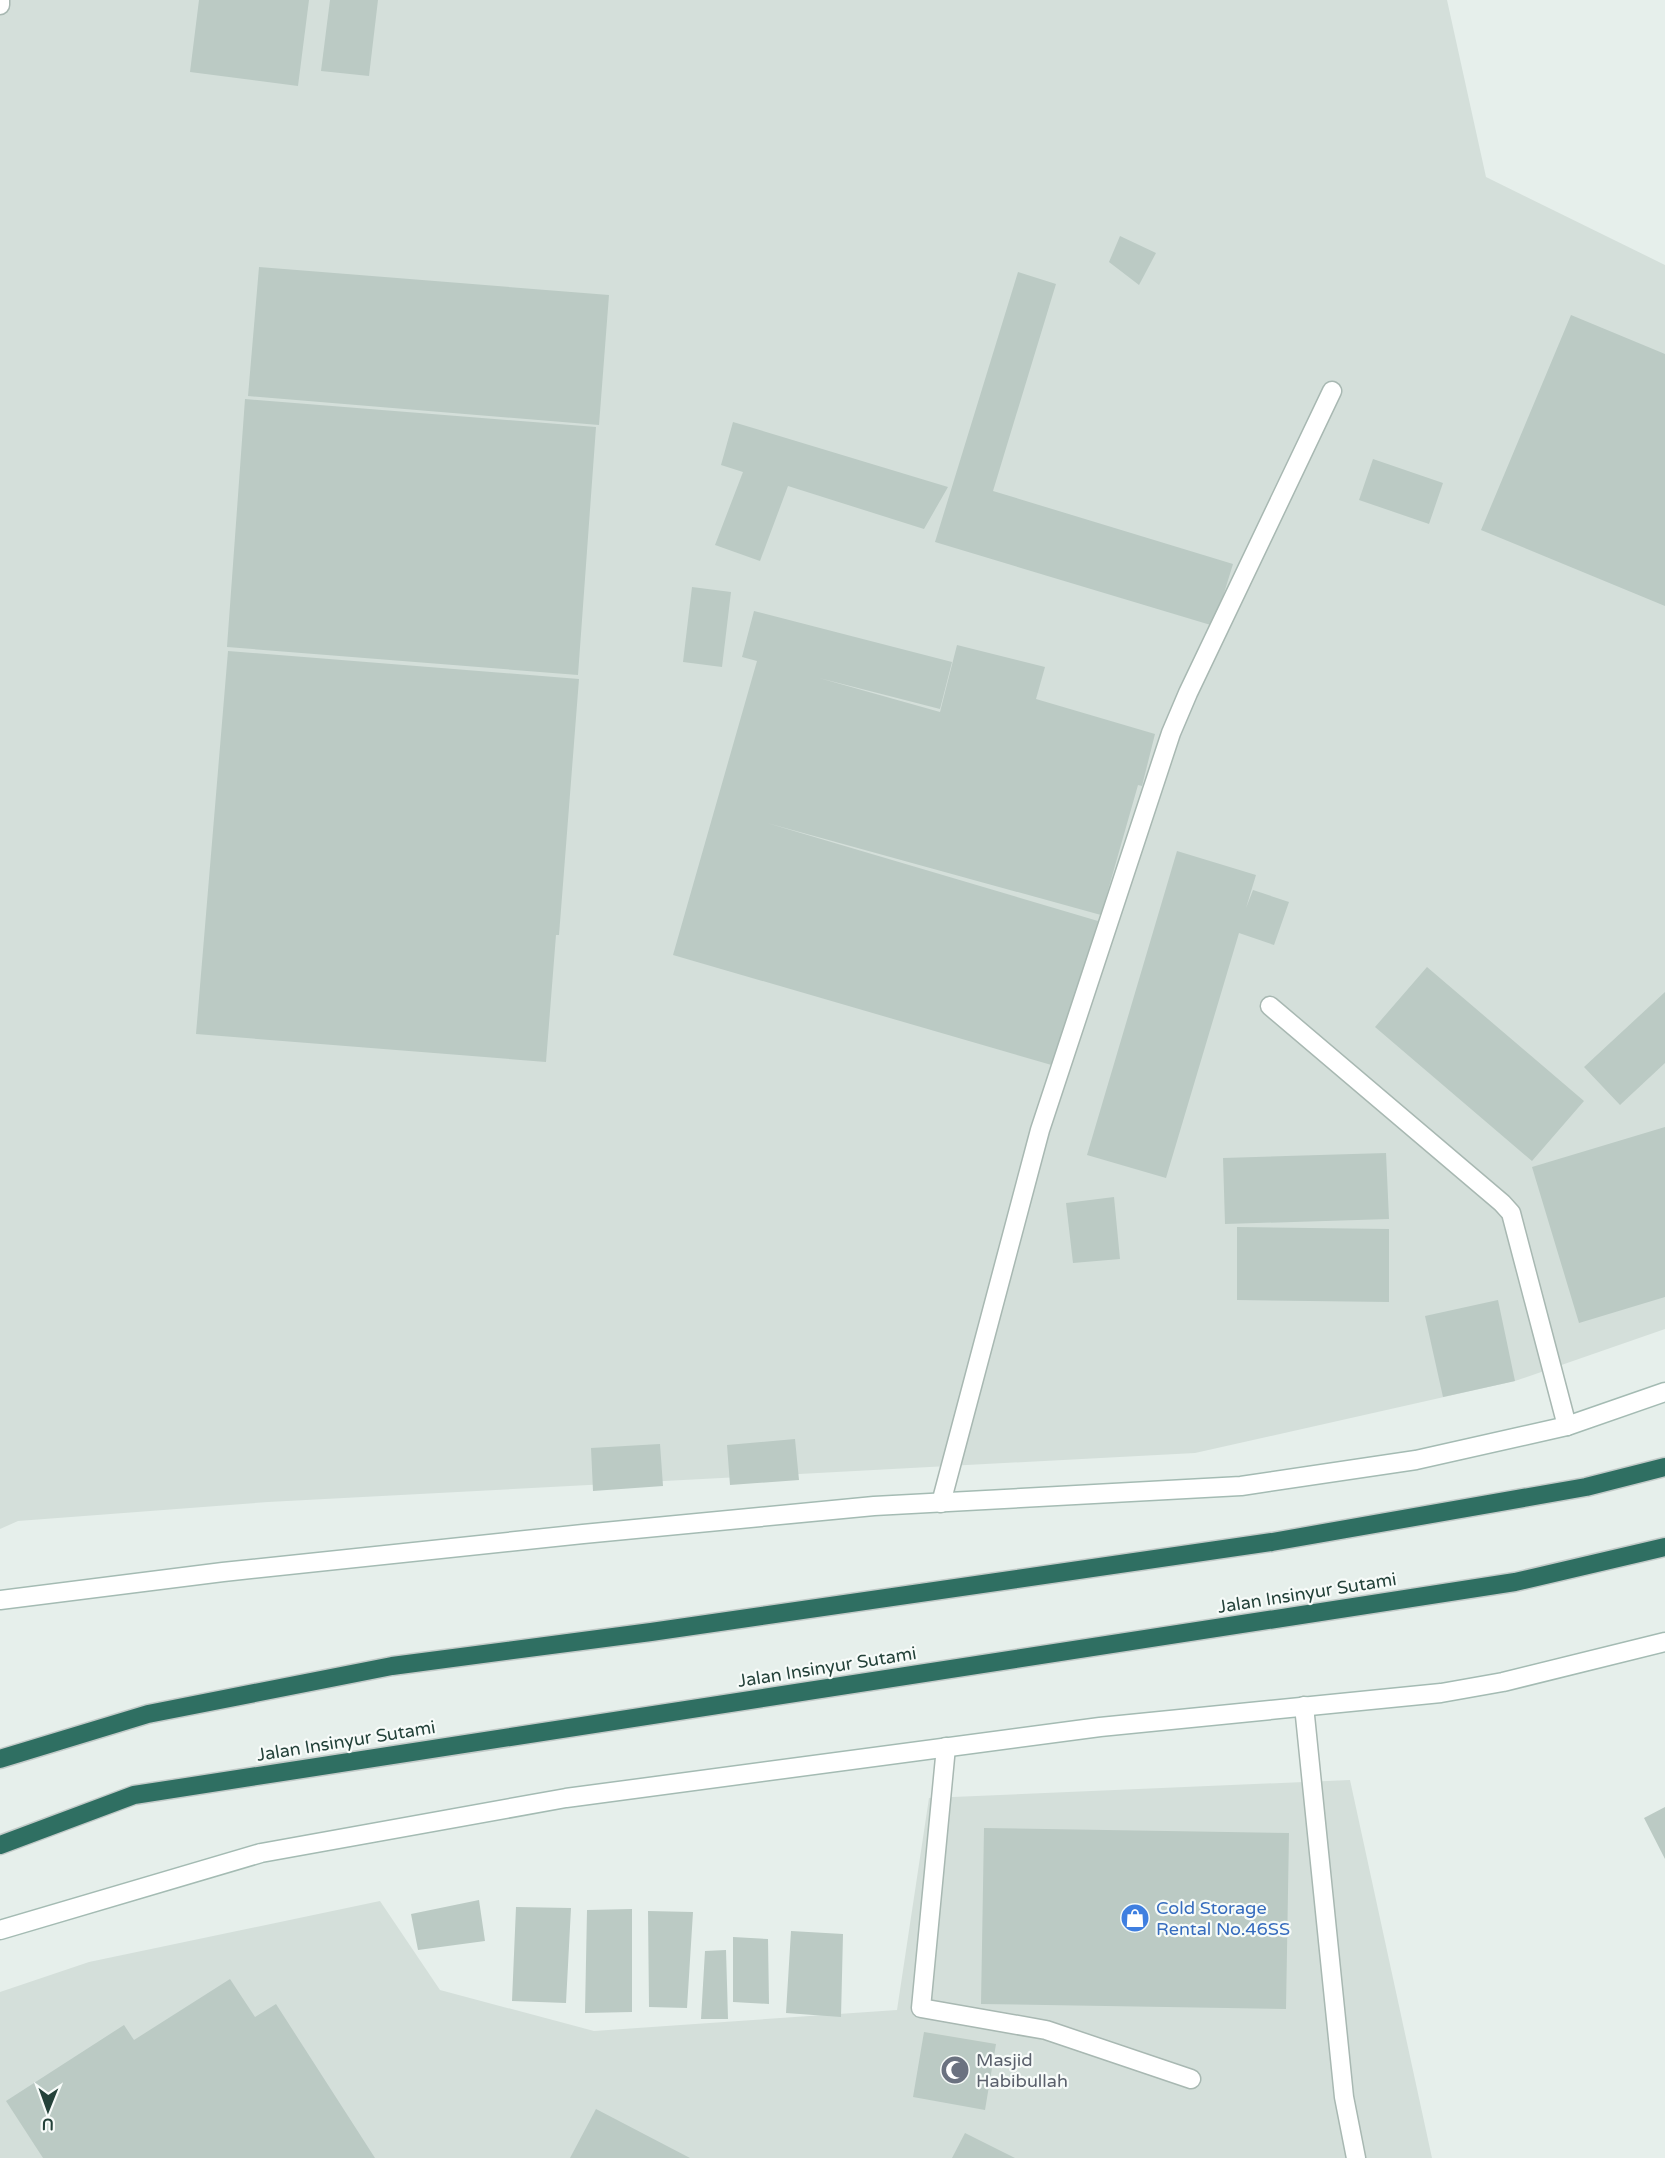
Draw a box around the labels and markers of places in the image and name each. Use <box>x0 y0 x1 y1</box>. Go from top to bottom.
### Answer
place label: Cold Storage Rental No.46SS <box>1156 1897 1290 1940</box>
shop icon: Cold Storage Rental No.46SS <box>1119 1902 1151 1934</box>
place label: Masjid Habibullah <box>976 2049 1068 2092</box>
mosque icon: Masjid Habibullah <box>939 2054 971 2086</box>

